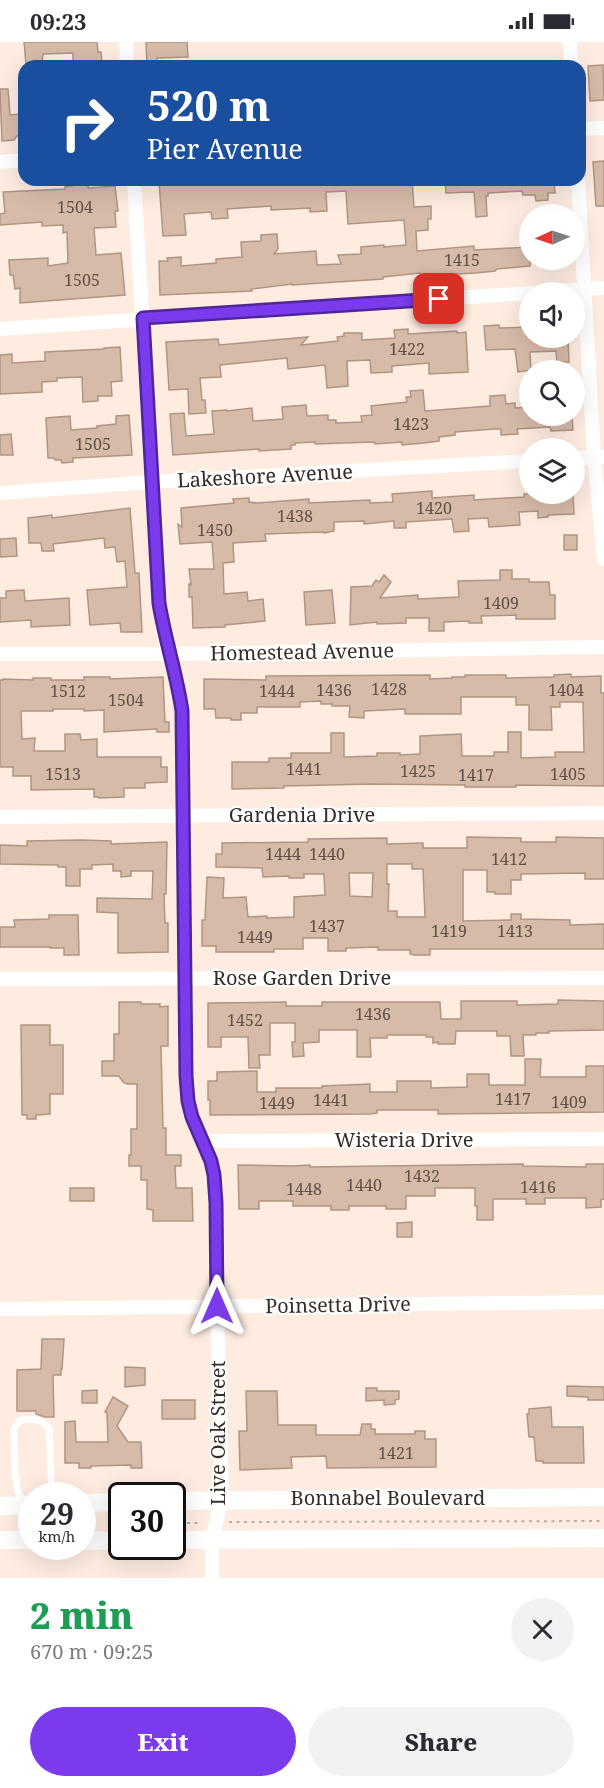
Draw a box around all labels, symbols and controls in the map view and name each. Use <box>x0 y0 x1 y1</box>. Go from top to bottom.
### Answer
text: 09:23 <box>30 6 86 36</box>
text: 520 m <box>147 76 271 133</box>
icon: right <box>48 84 126 162</box>
text: Pier Avenue <box>147 130 303 167</box>
house number: 1504 <box>57 196 93 218</box>
north arrow <box>519 204 585 270</box>
map controls <box>519 204 585 504</box>
house number: 1415 <box>444 249 480 271</box>
house number: 1505 <box>64 269 100 291</box>
pin <box>413 273 464 324</box>
icon: arrive <box>422 282 455 315</box>
button: sound <box>519 282 585 348</box>
house number: 1422 <box>389 338 425 360</box>
button: search <box>519 360 585 426</box>
house number: 1423 <box>393 413 429 435</box>
house number: 1505 <box>75 433 111 455</box>
button: layers <box>519 438 585 504</box>
street label: Lakeshore Avenue <box>176 457 353 494</box>
house number: 1420 <box>416 497 452 519</box>
house number: 1438 <box>277 505 313 527</box>
house number: 1450 <box>197 519 233 541</box>
house number: 1409 <box>483 592 519 614</box>
street label: Homestead Avenue <box>210 636 394 667</box>
house number: 1428 <box>371 678 407 700</box>
house number: 1436 <box>316 679 352 701</box>
house number: 1404 <box>548 679 584 701</box>
house number: 1512 <box>50 680 86 702</box>
house number: 1444 <box>259 680 295 702</box>
house number: 1504 <box>108 689 144 711</box>
house number: 1441 <box>286 758 322 780</box>
house number: 1425 <box>400 760 436 782</box>
house number: 1513 <box>45 763 81 785</box>
house number: 1405 <box>550 763 586 785</box>
house number: 1417 <box>458 764 494 786</box>
street label: Gardenia Drive <box>229 801 375 828</box>
house number: 1444 <box>265 843 301 865</box>
house number: 1440 <box>309 843 345 865</box>
house number: 1412 <box>491 848 527 870</box>
house number: 1437 <box>309 915 345 937</box>
house number: 1419 <box>431 920 467 942</box>
house number: 1413 <box>497 920 533 942</box>
house number: 1449 <box>237 926 273 948</box>
street label: Rose Garden Drive <box>213 964 391 991</box>
house number: 1436 <box>355 1003 391 1025</box>
house number: 1452 <box>227 1009 263 1031</box>
house number: 1417 <box>495 1088 531 1110</box>
house number: 1441 <box>313 1089 349 1111</box>
house number: 1409 <box>551 1091 587 1113</box>
house number: 1449 <box>259 1092 295 1114</box>
street label: Wisteria Drive <box>334 1126 474 1153</box>
house number: 1432 <box>404 1165 440 1187</box>
house number: 1440 <box>346 1174 382 1196</box>
house number: 1416 <box>520 1176 556 1198</box>
house number: 1448 <box>286 1178 322 1200</box>
position arrow <box>185 1274 249 1338</box>
street label: Poinsetta Drive <box>265 1290 411 1319</box>
street label: Live Oak Street <box>204 1360 231 1506</box>
house number: 1421 <box>378 1442 414 1464</box>
speed limit sign: 30 <box>108 1482 186 1560</box>
street label: Bonnabel Boulevard <box>291 1484 485 1511</box>
text: 29 <box>40 1493 74 1534</box>
text: km/h <box>39 1526 75 1546</box>
text: 2 min <box>30 1591 133 1640</box>
button: close <box>511 1598 574 1661</box>
text: 670 m · 09:25 <box>30 1638 153 1665</box>
button: Exit <box>30 1707 296 1776</box>
button: Share <box>308 1707 574 1776</box>

